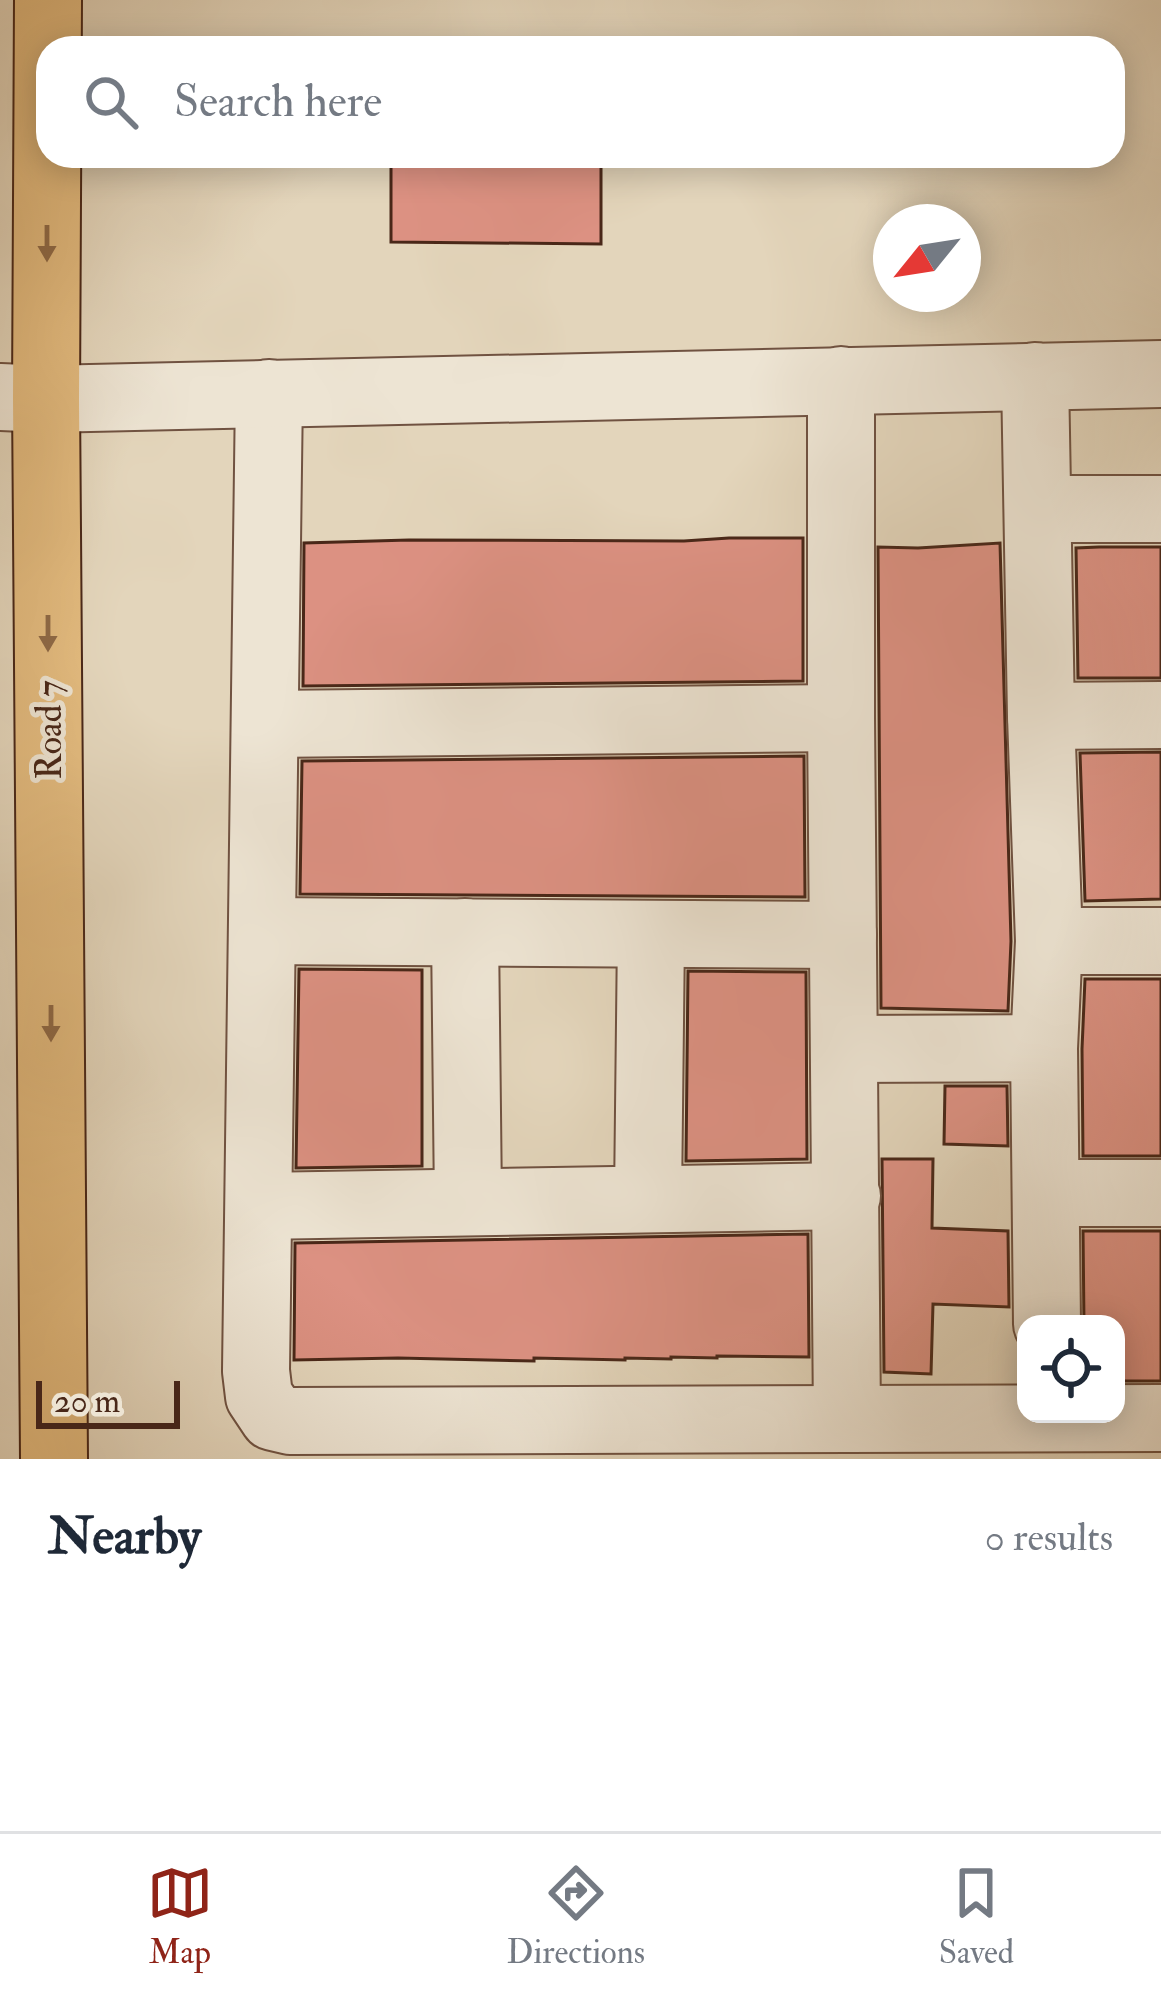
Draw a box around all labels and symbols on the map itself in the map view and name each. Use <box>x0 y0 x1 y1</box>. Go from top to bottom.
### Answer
north arrow <box>873 204 981 312</box>
one-way arrow <box>37 225 57 263</box>
one-way arrow <box>38 615 58 653</box>
street label: Road 7 <box>27 680 72 780</box>
one-way arrow <box>41 1005 61 1043</box>
scale bar <box>36 1375 180 1428</box>

